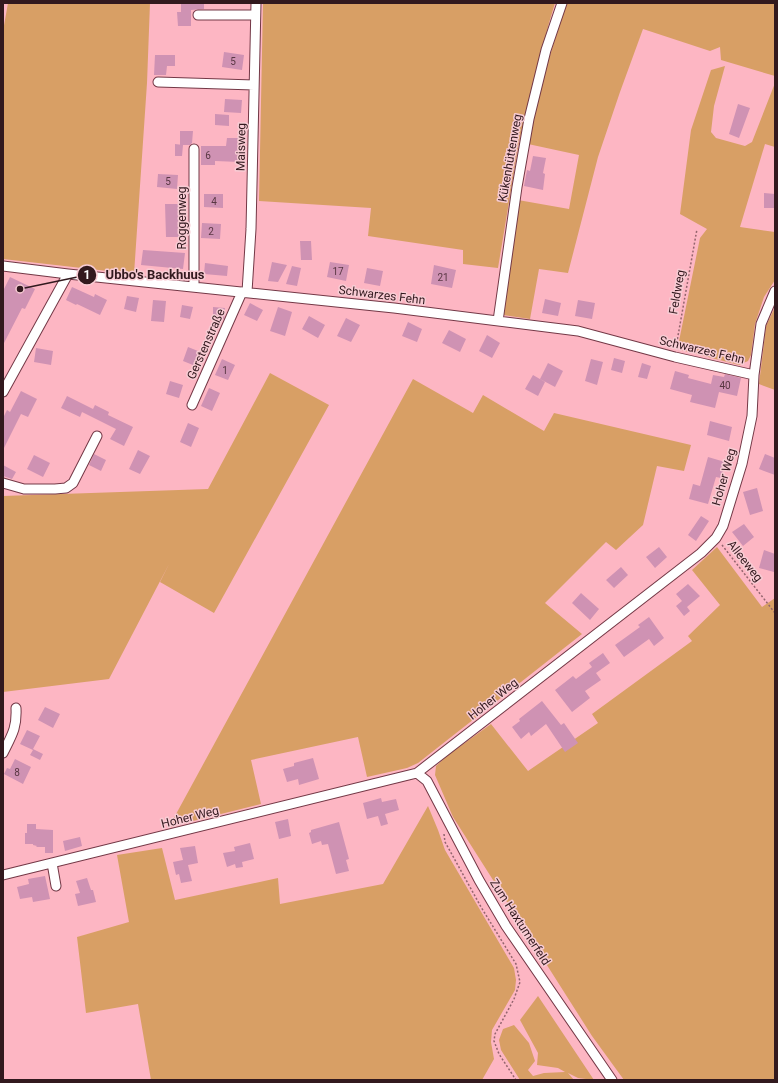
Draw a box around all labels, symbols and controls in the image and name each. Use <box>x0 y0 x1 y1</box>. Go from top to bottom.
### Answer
house number: 5 <box>230 56 236 67</box>
street label: Kükenhüttenweg <box>495 113 525 203</box>
street label: Maisweg <box>234 123 248 171</box>
house number: 6 <box>205 150 211 161</box>
house number: 5 <box>165 176 171 187</box>
street label: Roggenweg <box>175 187 189 249</box>
house number: 4 <box>211 196 217 207</box>
house number: 2 <box>208 226 214 237</box>
callout: Ubbo's Backhuus <box>77 262 212 287</box>
house number: 17 <box>332 266 344 277</box>
text: Ubbo's Backhuus <box>106 267 205 282</box>
text: 1 <box>84 268 90 282</box>
street label: Feldweg <box>666 269 688 315</box>
house number: 21 <box>437 272 449 283</box>
street label: Schwarzes Fehn <box>338 283 426 307</box>
street label: Gerstenstraße <box>184 307 228 381</box>
street label: Schwarzes Fehn <box>658 333 746 367</box>
house number: 1 <box>222 365 228 376</box>
house number: 40 <box>719 380 731 391</box>
street label: Hoher Weg <box>709 447 739 507</box>
street label: Alleeweg <box>725 538 765 584</box>
street label: Hoher Weg <box>465 675 521 723</box>
house number: 8 <box>14 767 20 778</box>
street label: Hoher Weg <box>160 803 220 831</box>
street label: Zum Haxtumerfeld <box>487 876 553 968</box>

